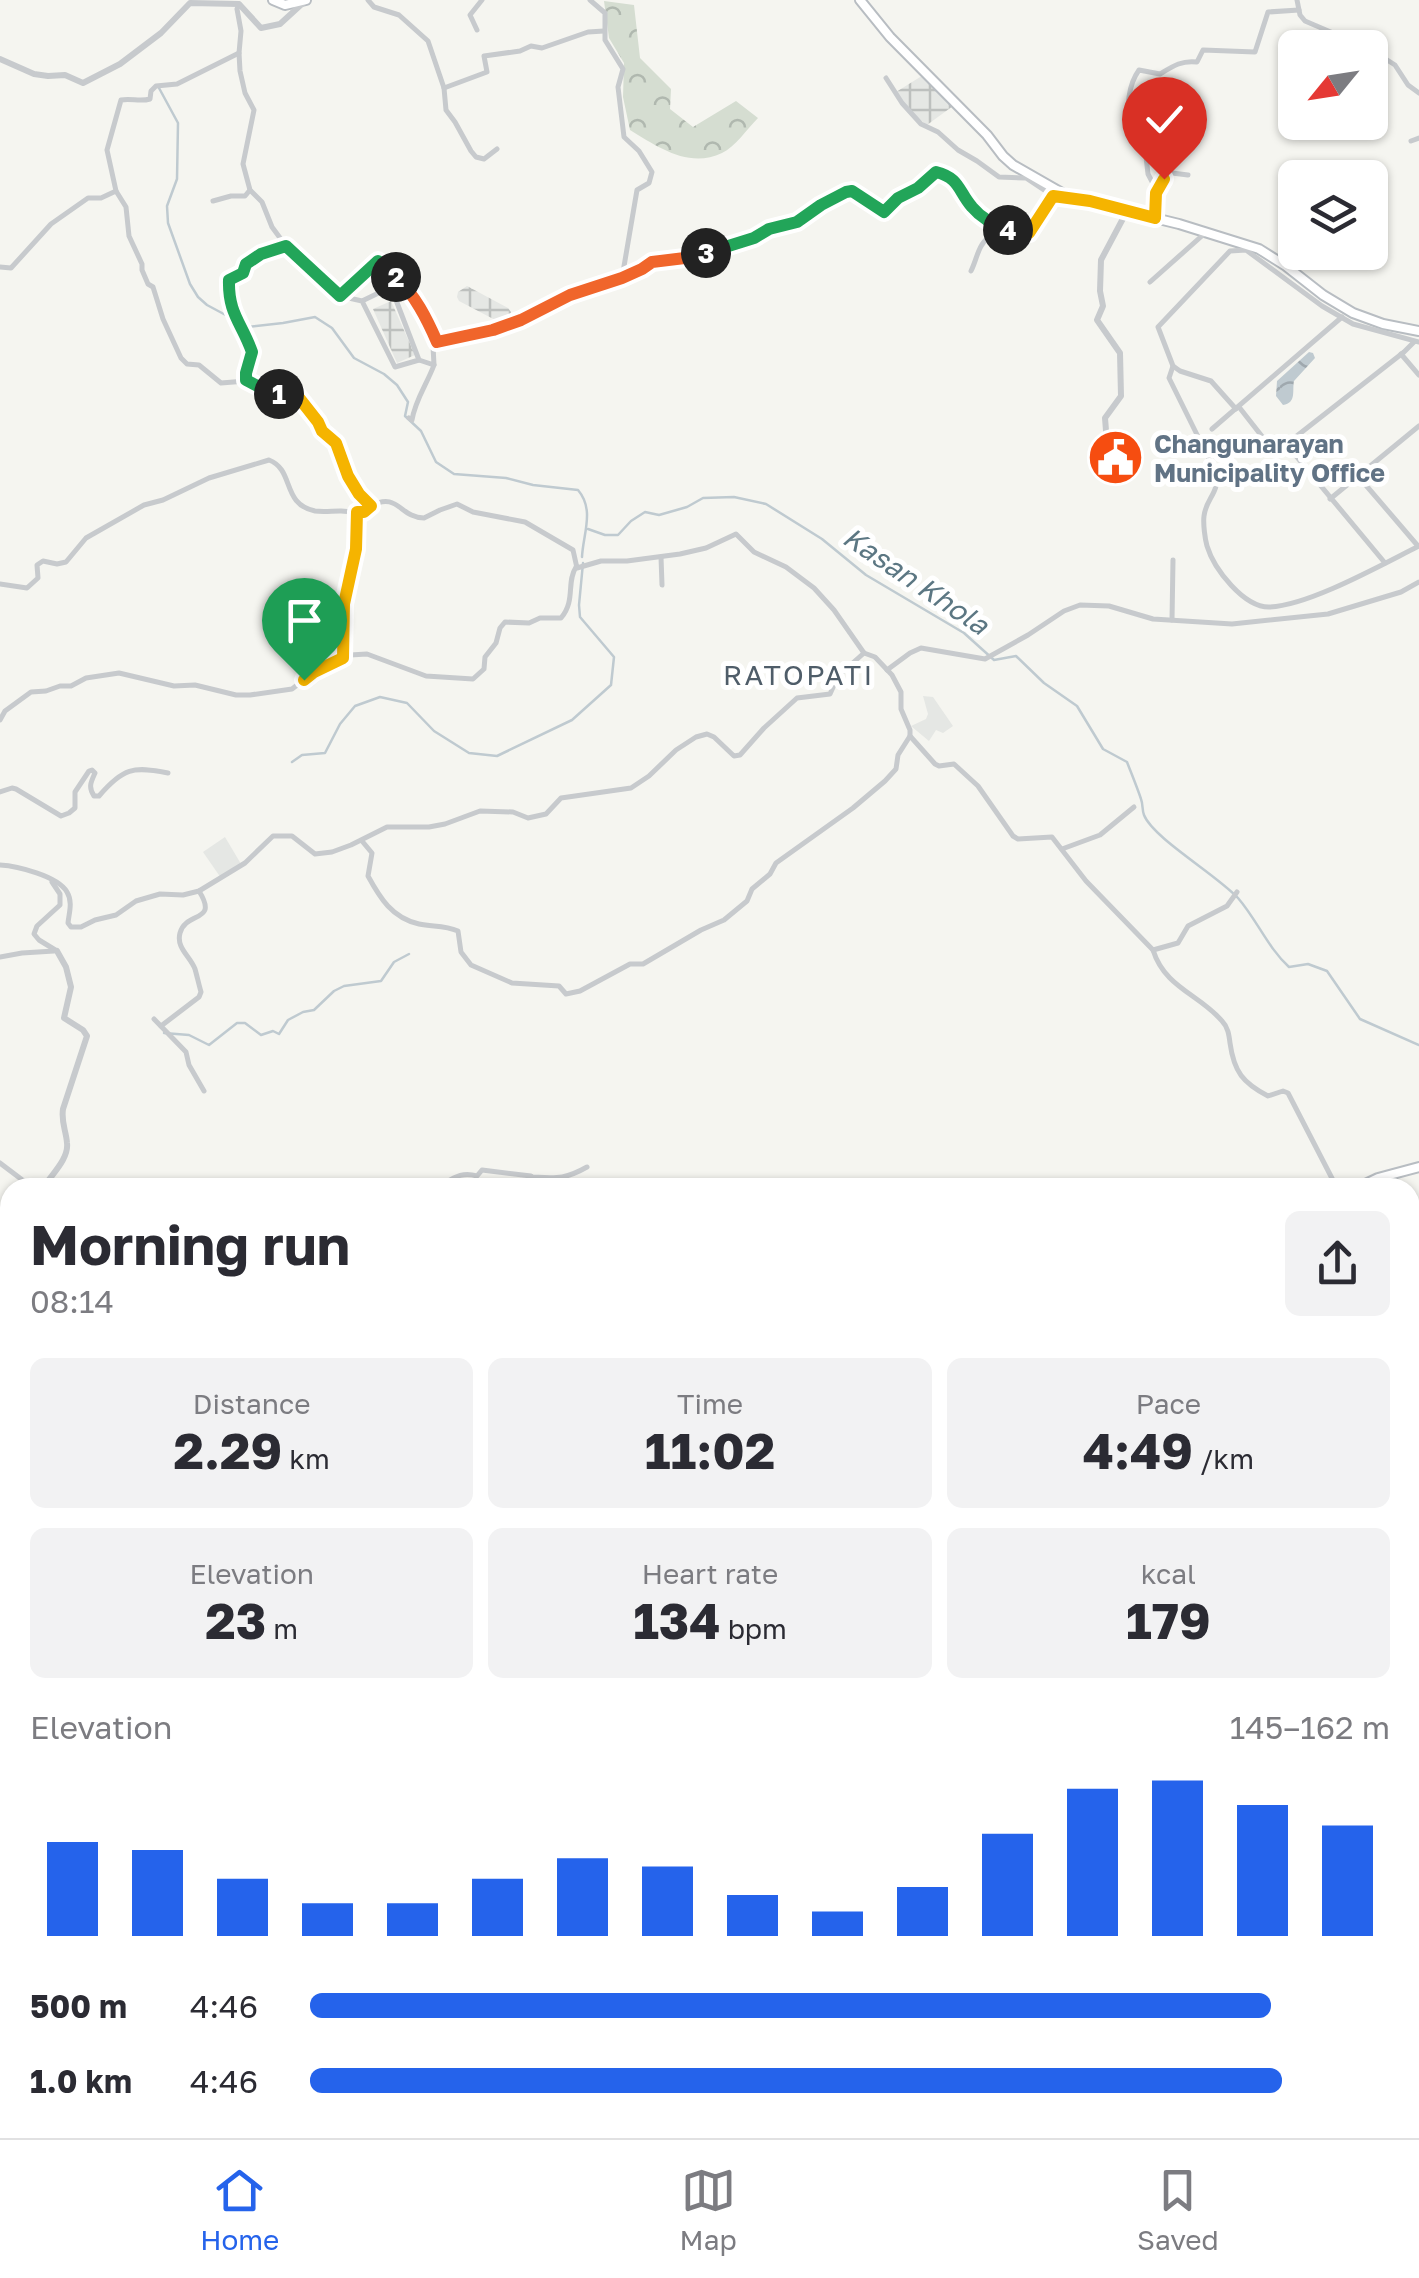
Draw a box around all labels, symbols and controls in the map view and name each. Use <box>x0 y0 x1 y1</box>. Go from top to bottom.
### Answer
north arrow <box>1278 30 1388 140</box>
map controls <box>1278 30 1388 270</box>
pin <box>1122 77 1207 180</box>
icon: check <box>1137 92 1192 147</box>
button: layers <box>1278 160 1388 270</box>
pin: 4 <box>983 205 1033 255</box>
text: 4 <box>999 213 1017 246</box>
pin: 3 <box>681 228 731 278</box>
text: 3 <box>697 236 715 269</box>
pin: 2 <box>371 252 421 302</box>
text: 2 <box>387 260 405 293</box>
pin: 1 <box>254 369 304 419</box>
text: 1 <box>272 377 286 410</box>
public building icon: Changunarayan Municipality Office <box>1085 428 1145 488</box>
place label: Changunarayan Municipality Office <box>1154 428 1385 488</box>
water label: Kasan Khola <box>837 520 996 642</box>
pin <box>262 578 347 681</box>
icon: arrive <box>277 593 332 648</box>
district label: RATOPATI <box>723 658 875 691</box>
text: Morning run <box>30 1211 350 1277</box>
button: share <box>1285 1211 1390 1316</box>
text: 08:14 <box>30 1282 114 1320</box>
text: Distance <box>193 1387 311 1420</box>
text: Time <box>677 1387 743 1420</box>
text: Pace <box>1136 1387 1201 1420</box>
text: 2.29 <box>173 1420 282 1480</box>
text: 11:02 <box>645 1420 775 1480</box>
text: 4:49 <box>1083 1420 1193 1480</box>
text: km <box>282 1442 330 1475</box>
text: /km <box>1193 1442 1254 1475</box>
text: Elevation <box>189 1557 314 1590</box>
text: Heart rate <box>642 1557 778 1590</box>
text: kcal <box>1141 1557 1196 1590</box>
text: 23 <box>205 1590 266 1650</box>
text: 134 <box>633 1590 721 1650</box>
text: 179 <box>1126 1590 1211 1650</box>
text: m <box>266 1612 298 1645</box>
text: bpm <box>721 1612 787 1645</box>
text: Elevation <box>30 1708 172 1746</box>
text: 145–162 m <box>1230 1708 1390 1746</box>
text: 500 m <box>30 1987 127 2025</box>
text: 4:46 <box>190 1987 258 2025</box>
text: 1.0 km <box>30 2062 132 2100</box>
text: 4:46 <box>190 2062 258 2100</box>
tab: Home <box>200 2163 279 2256</box>
tab: Map <box>680 2163 737 2256</box>
tab: Saved <box>1137 2163 1219 2256</box>

